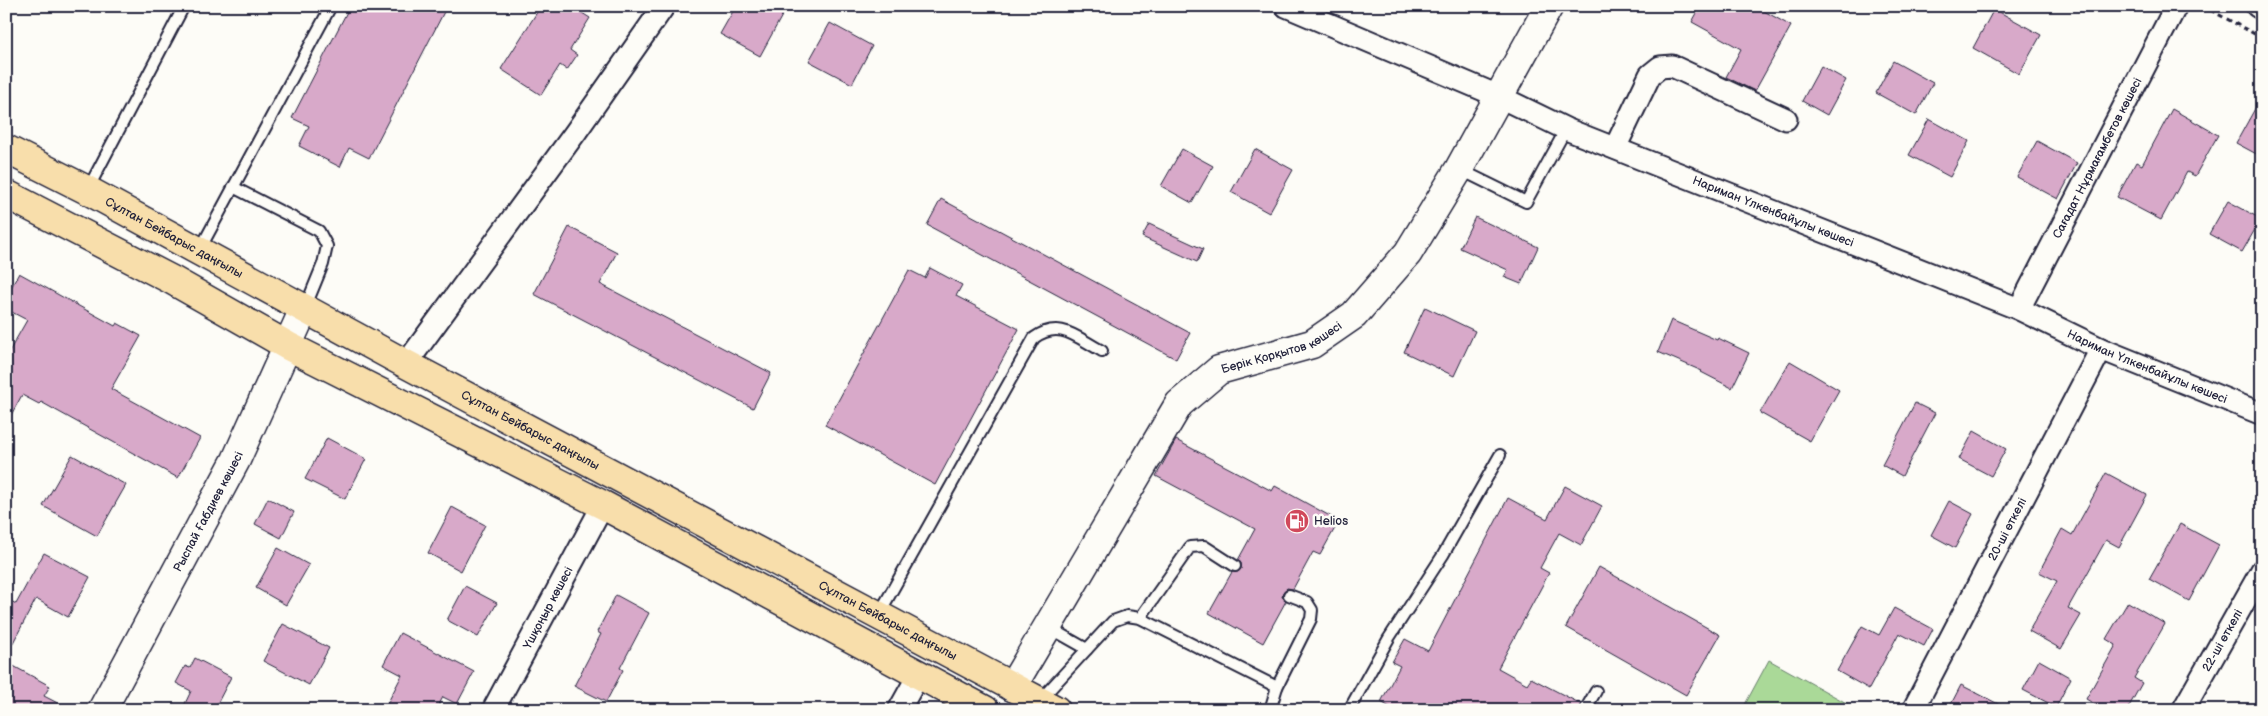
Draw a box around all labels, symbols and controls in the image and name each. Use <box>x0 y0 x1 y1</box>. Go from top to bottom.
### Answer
street label: Сағадат Нұрмағамбетов көшесі <box>2050 75 2146 241</box>
street label: Нариман Үлкенбайұлы көшесі <box>1690 173 1856 251</box>
street label: Сұлтан Бейбарыс даңғылы <box>102 194 245 282</box>
street label: Берік Қорқытов көшесі <box>1220 319 1345 377</box>
street label: Нариман Үлкенбайұлы көшесі <box>2064 327 2229 407</box>
street label: Сұлтан Бейбарыс даңғылы <box>458 388 602 474</box>
street label: Рыспай Ғабдиев көшесі <box>170 449 247 575</box>
street label: 20-ші өткелі <box>1985 495 2030 563</box>
fuel station icon: Helios <box>1284 508 1310 534</box>
place label: Helios <box>1314 514 1348 529</box>
street label: Үшқоңыр көшесі <box>520 564 577 652</box>
street label: Сұлтан Бейбарыс даңғылы <box>816 578 959 664</box>
street label: 22-ші өткелі <box>2199 607 2246 674</box>

